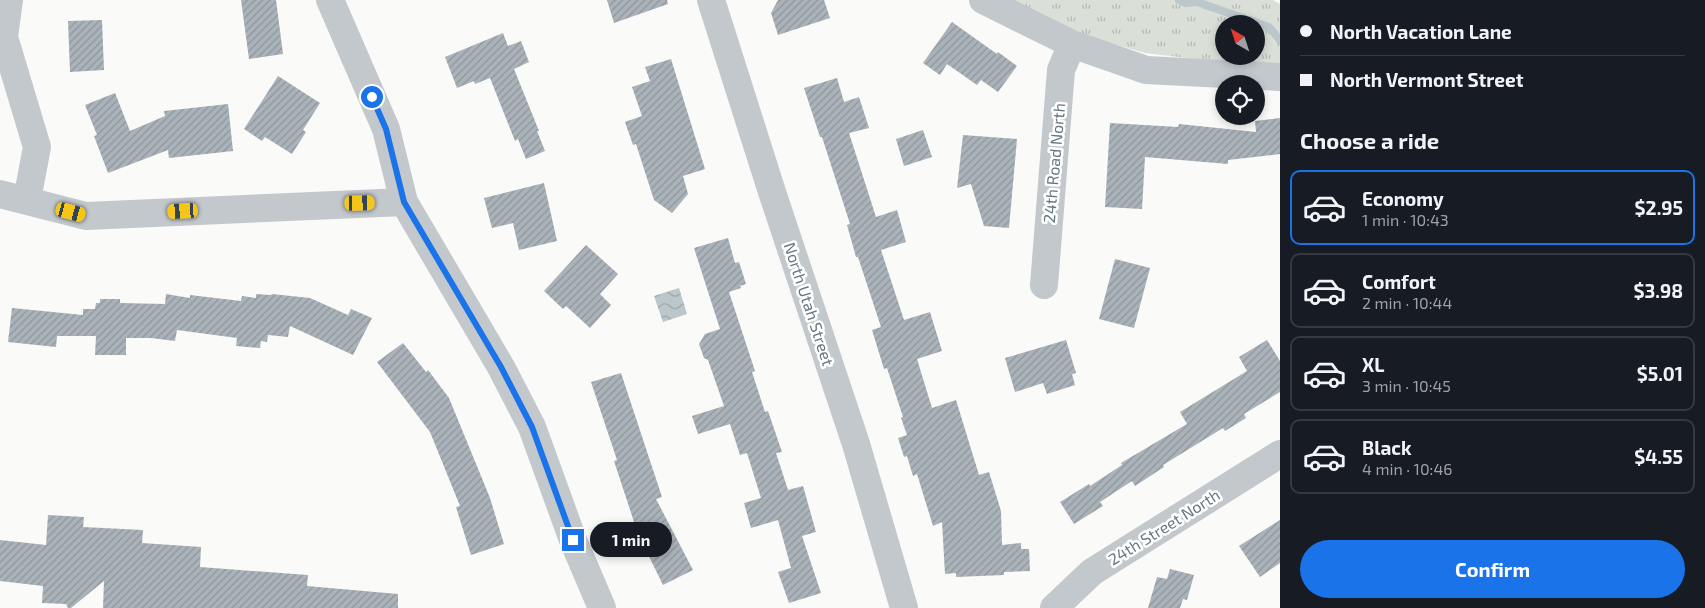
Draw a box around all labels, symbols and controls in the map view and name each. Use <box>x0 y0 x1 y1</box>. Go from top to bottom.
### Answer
north arrow <box>1215 15 1265 65</box>
map controls <box>1215 15 1265 125</box>
text: North Vacation Lane <box>1330 20 1512 43</box>
text: North Vermont Street <box>1330 68 1524 91</box>
button: locate <box>1215 75 1265 125</box>
route start <box>361 86 383 108</box>
street label: 24th Road North <box>1039 102 1068 224</box>
text: Choose a ride <box>1300 127 1439 153</box>
icon: car <box>1302 185 1347 230</box>
text: Economy <box>1362 187 1444 210</box>
car <box>344 195 375 211</box>
text: $2.95 <box>1635 196 1683 219</box>
car <box>54 201 87 223</box>
car <box>167 203 198 219</box>
text: 1 min · 10:43 <box>1362 210 1449 229</box>
street label: North Utah Street <box>781 240 838 368</box>
icon: car <box>1302 268 1347 313</box>
text: Comfort <box>1362 270 1436 293</box>
text: $3.98 <box>1634 279 1683 302</box>
text: 2 min · 10:44 <box>1362 293 1452 312</box>
icon: car <box>1302 351 1347 396</box>
text: XL <box>1362 353 1384 376</box>
text: $5.01 <box>1637 362 1683 385</box>
text: 3 min · 10:45 <box>1362 376 1451 395</box>
icon: car <box>1302 434 1347 479</box>
text: Black <box>1362 436 1412 459</box>
text: $4.55 <box>1634 445 1683 468</box>
text: 4 min · 10:46 <box>1362 459 1452 478</box>
street label: 24th Street North <box>1104 485 1223 569</box>
callout: 1 min <box>590 522 673 558</box>
route end <box>562 529 584 551</box>
text: 1 min <box>612 530 650 549</box>
button: Confirm <box>1300 540 1685 598</box>

